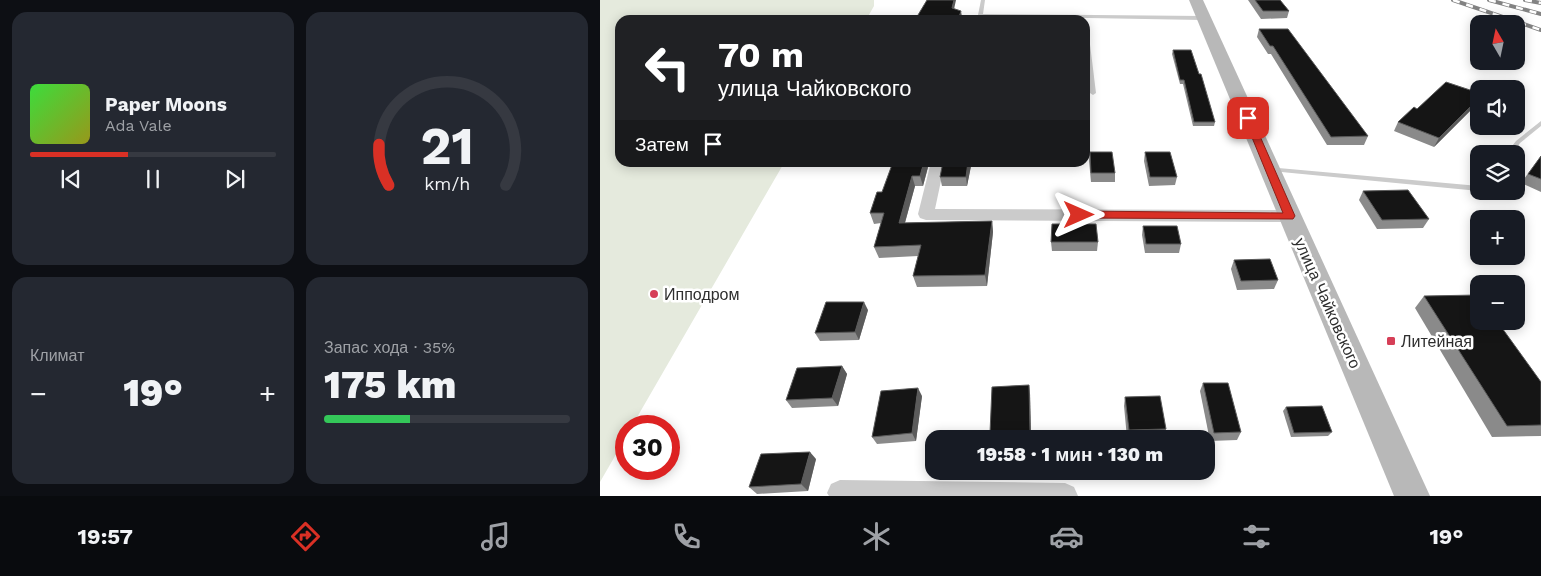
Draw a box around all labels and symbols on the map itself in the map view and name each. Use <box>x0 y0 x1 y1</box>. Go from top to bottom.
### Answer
north arrow <box>1470 15 1525 70</box>
pin <box>1227 97 1269 139</box>
position arrow <box>1052 188 1104 240</box>
street label: улица Чайковского <box>1290 235 1365 371</box>
place label: Ипподром <box>664 285 740 304</box>
marker: Ипподром <box>648 288 660 300</box>
place label: Литейная <box>1401 332 1472 351</box>
marker: Литейная <box>1385 335 1397 347</box>
speed limit sign: 30 <box>615 415 680 480</box>

